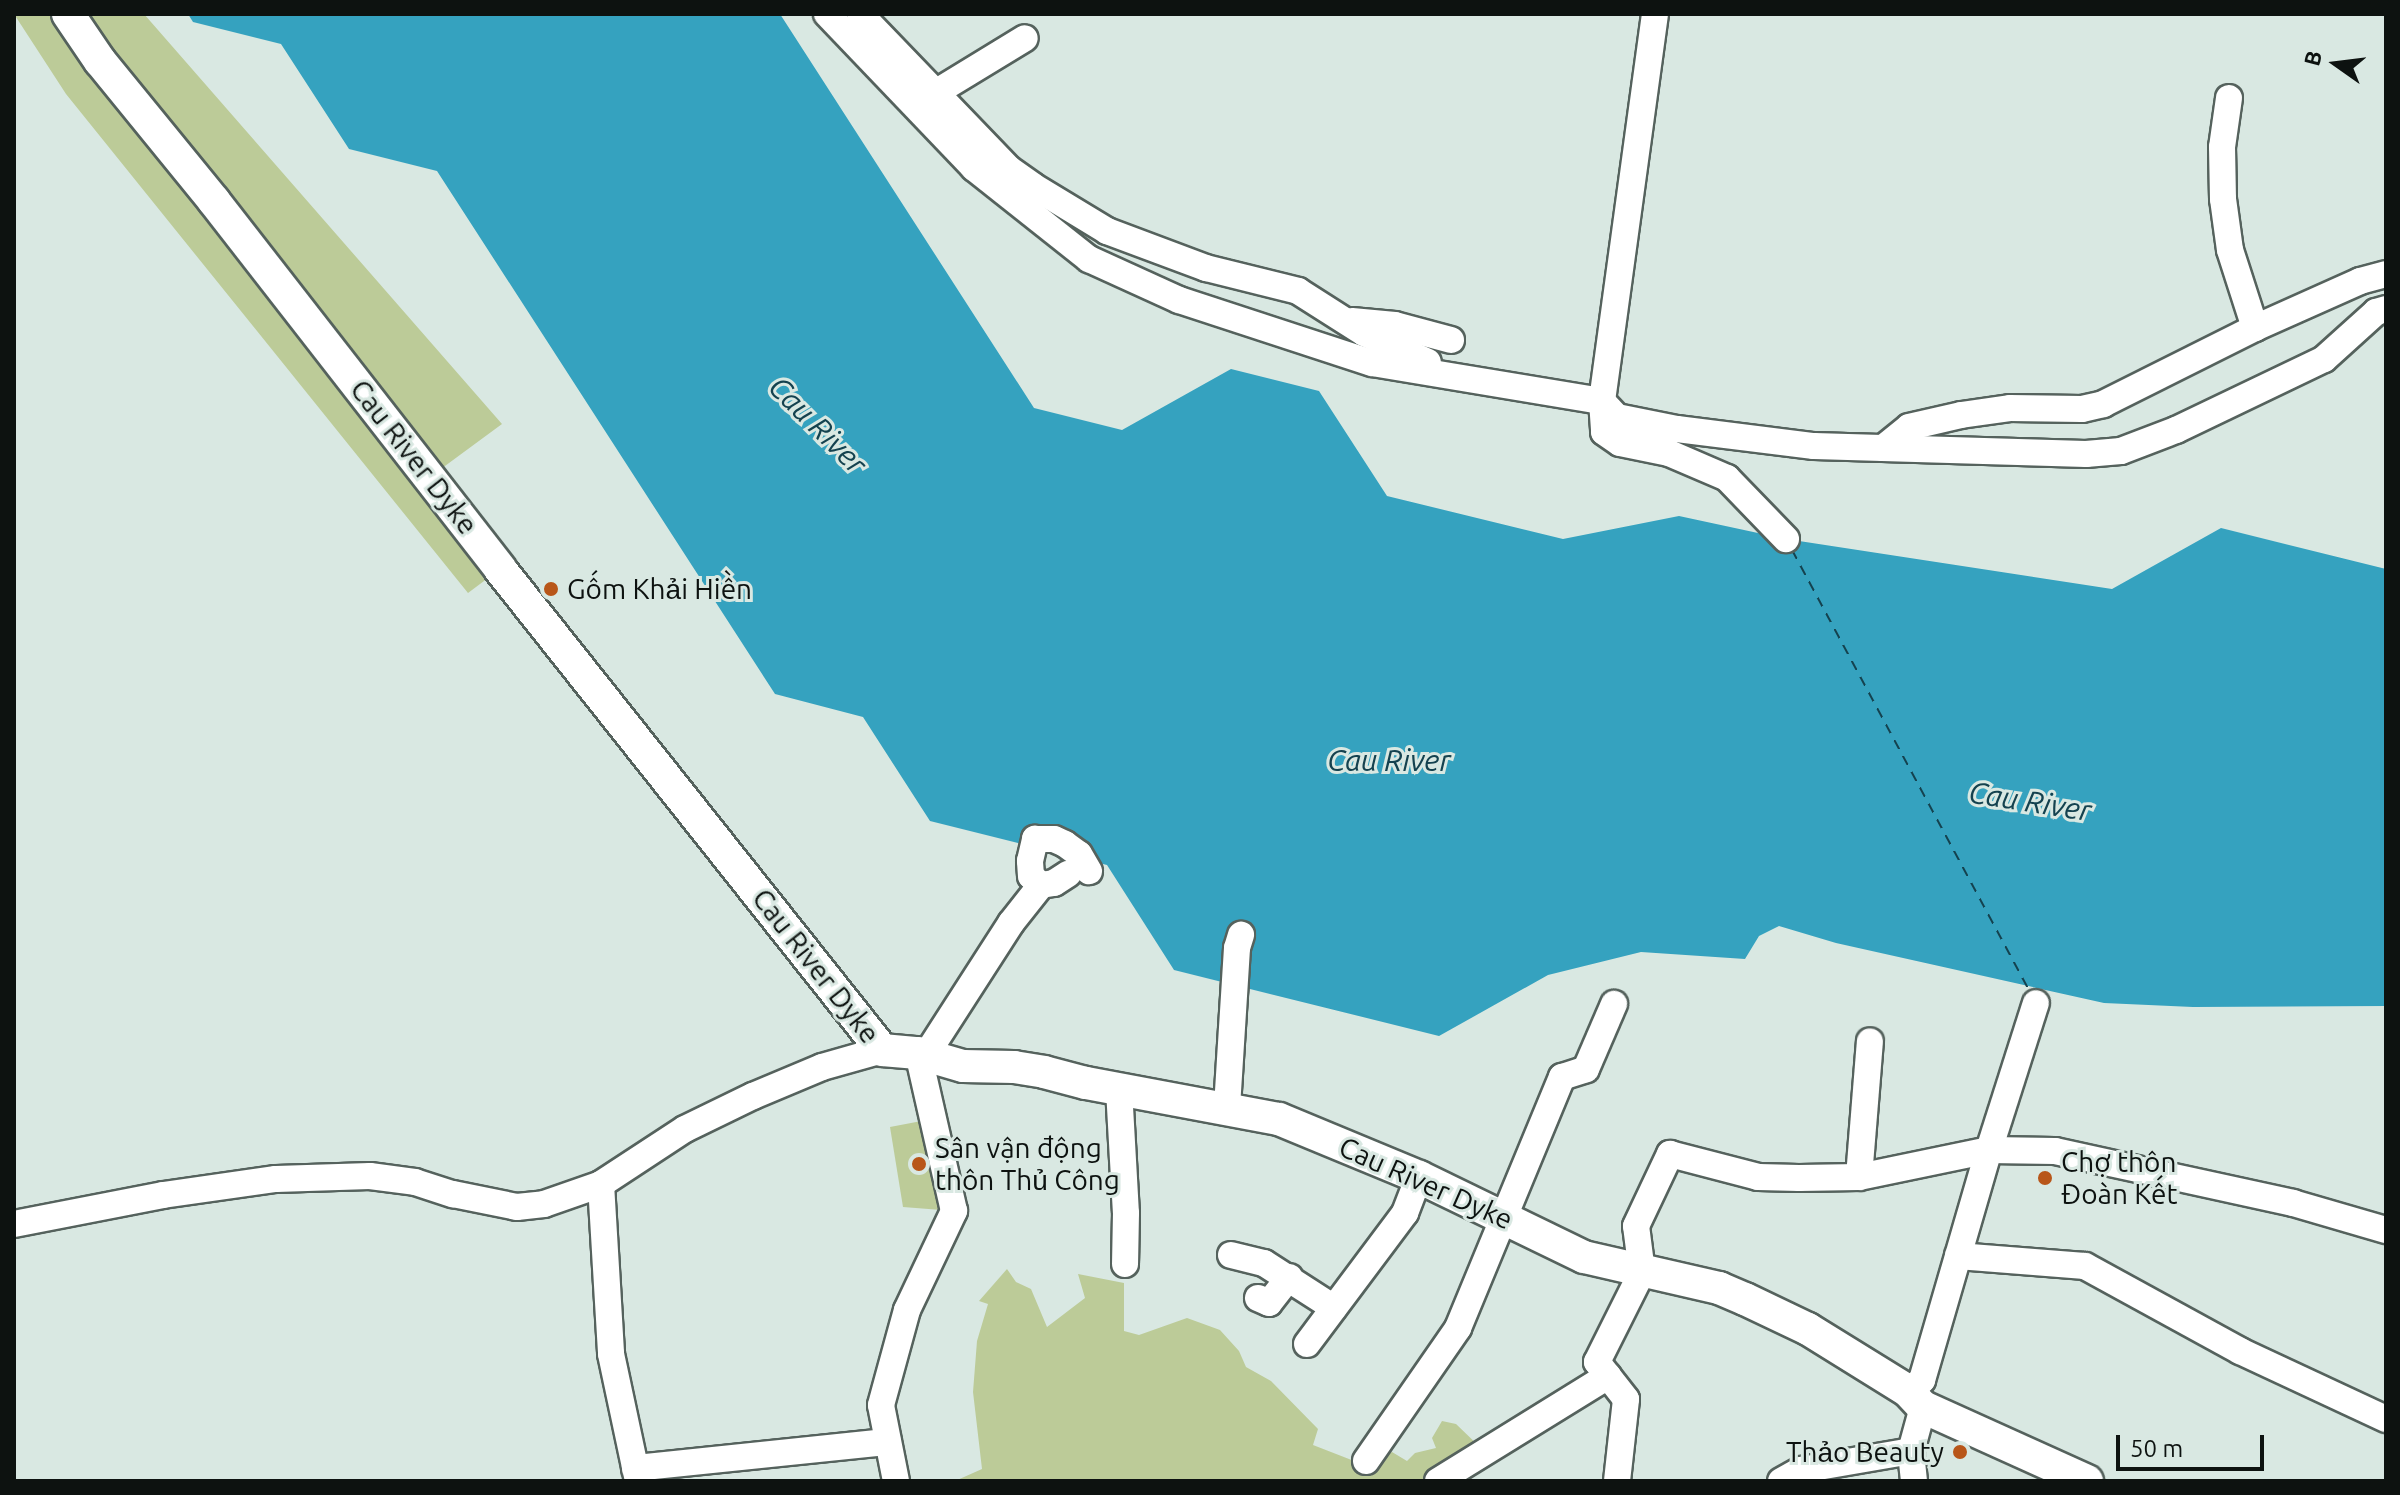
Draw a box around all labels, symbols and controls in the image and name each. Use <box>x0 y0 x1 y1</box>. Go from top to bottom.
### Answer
north arrow <box>2296 24 2376 104</box>
text: B <box>2298 48 2326 68</box>
water label: Cau River <box>761 368 875 482</box>
street label: Cau River Dyke <box>343 373 485 541</box>
place label: Gốm Khải Hiền <box>567 572 752 606</box>
marker: Gốm Khải Hiền <box>542 580 560 598</box>
water label: Cau River <box>1327 742 1451 778</box>
water label: Cau River <box>1966 774 2094 828</box>
street label: Cau River Dyke <box>745 882 887 1050</box>
street label: Cau River Dyke <box>1334 1130 1518 1236</box>
place label: Sân vận động thôn Thủ Công <box>935 1131 1120 1197</box>
place label: Chợ thôn Đoàn Kết <box>2061 1145 2177 1211</box>
marker: Sân vận động thôn Thủ Công <box>910 1155 928 1173</box>
marker: Chợ thôn Đoàn Kết <box>2036 1169 2054 1187</box>
scale bar <box>2120 1419 2268 1469</box>
place label: Thảo Beauty <box>1786 1435 1944 1469</box>
text: 50 m <box>2130 1435 2183 1462</box>
marker: Thảo Beauty <box>1951 1443 1969 1461</box>

